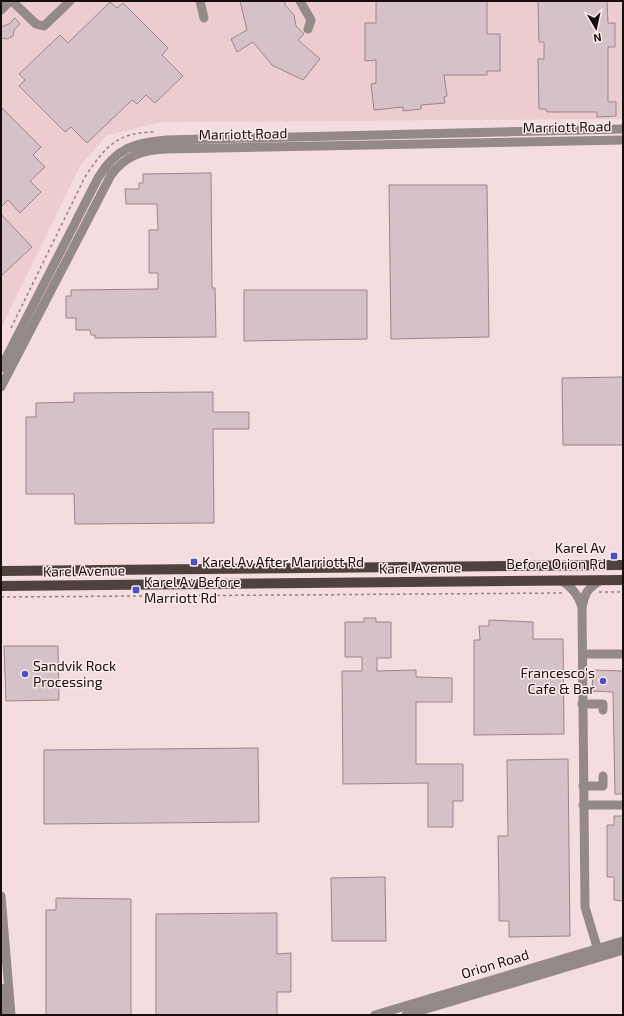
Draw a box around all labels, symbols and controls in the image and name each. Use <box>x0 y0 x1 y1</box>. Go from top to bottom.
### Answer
north arrow <box>576 8 616 48</box>
text: N <box>593 31 603 45</box>
street label: Marriott Road <box>523 117 611 136</box>
street label: Marriott Road <box>199 124 287 143</box>
place label: Karel Av Before Orion Rd <box>506 539 607 572</box>
marker: Karel Av Before Orion Rd <box>609 551 619 561</box>
place label: Karel Av After Marriott Rd <box>202 553 364 570</box>
marker: Karel Av After Marriott Rd <box>189 557 199 567</box>
street label: Karel Avenue <box>379 558 461 577</box>
street label: Karel Avenue <box>43 561 125 580</box>
place label: Karel Av Before Marriott Rd <box>144 573 240 606</box>
marker: Karel Av Before Marriott Rd <box>131 585 141 595</box>
place label: Sandvik Rock Processing <box>33 657 116 690</box>
place label: Francesco's Cafe & Bar <box>520 664 595 697</box>
marker: Sandvik Rock Processing <box>20 669 30 679</box>
marker: Francesco's Cafe & Bar <box>598 676 608 686</box>
street label: Orion Road <box>459 945 531 982</box>

